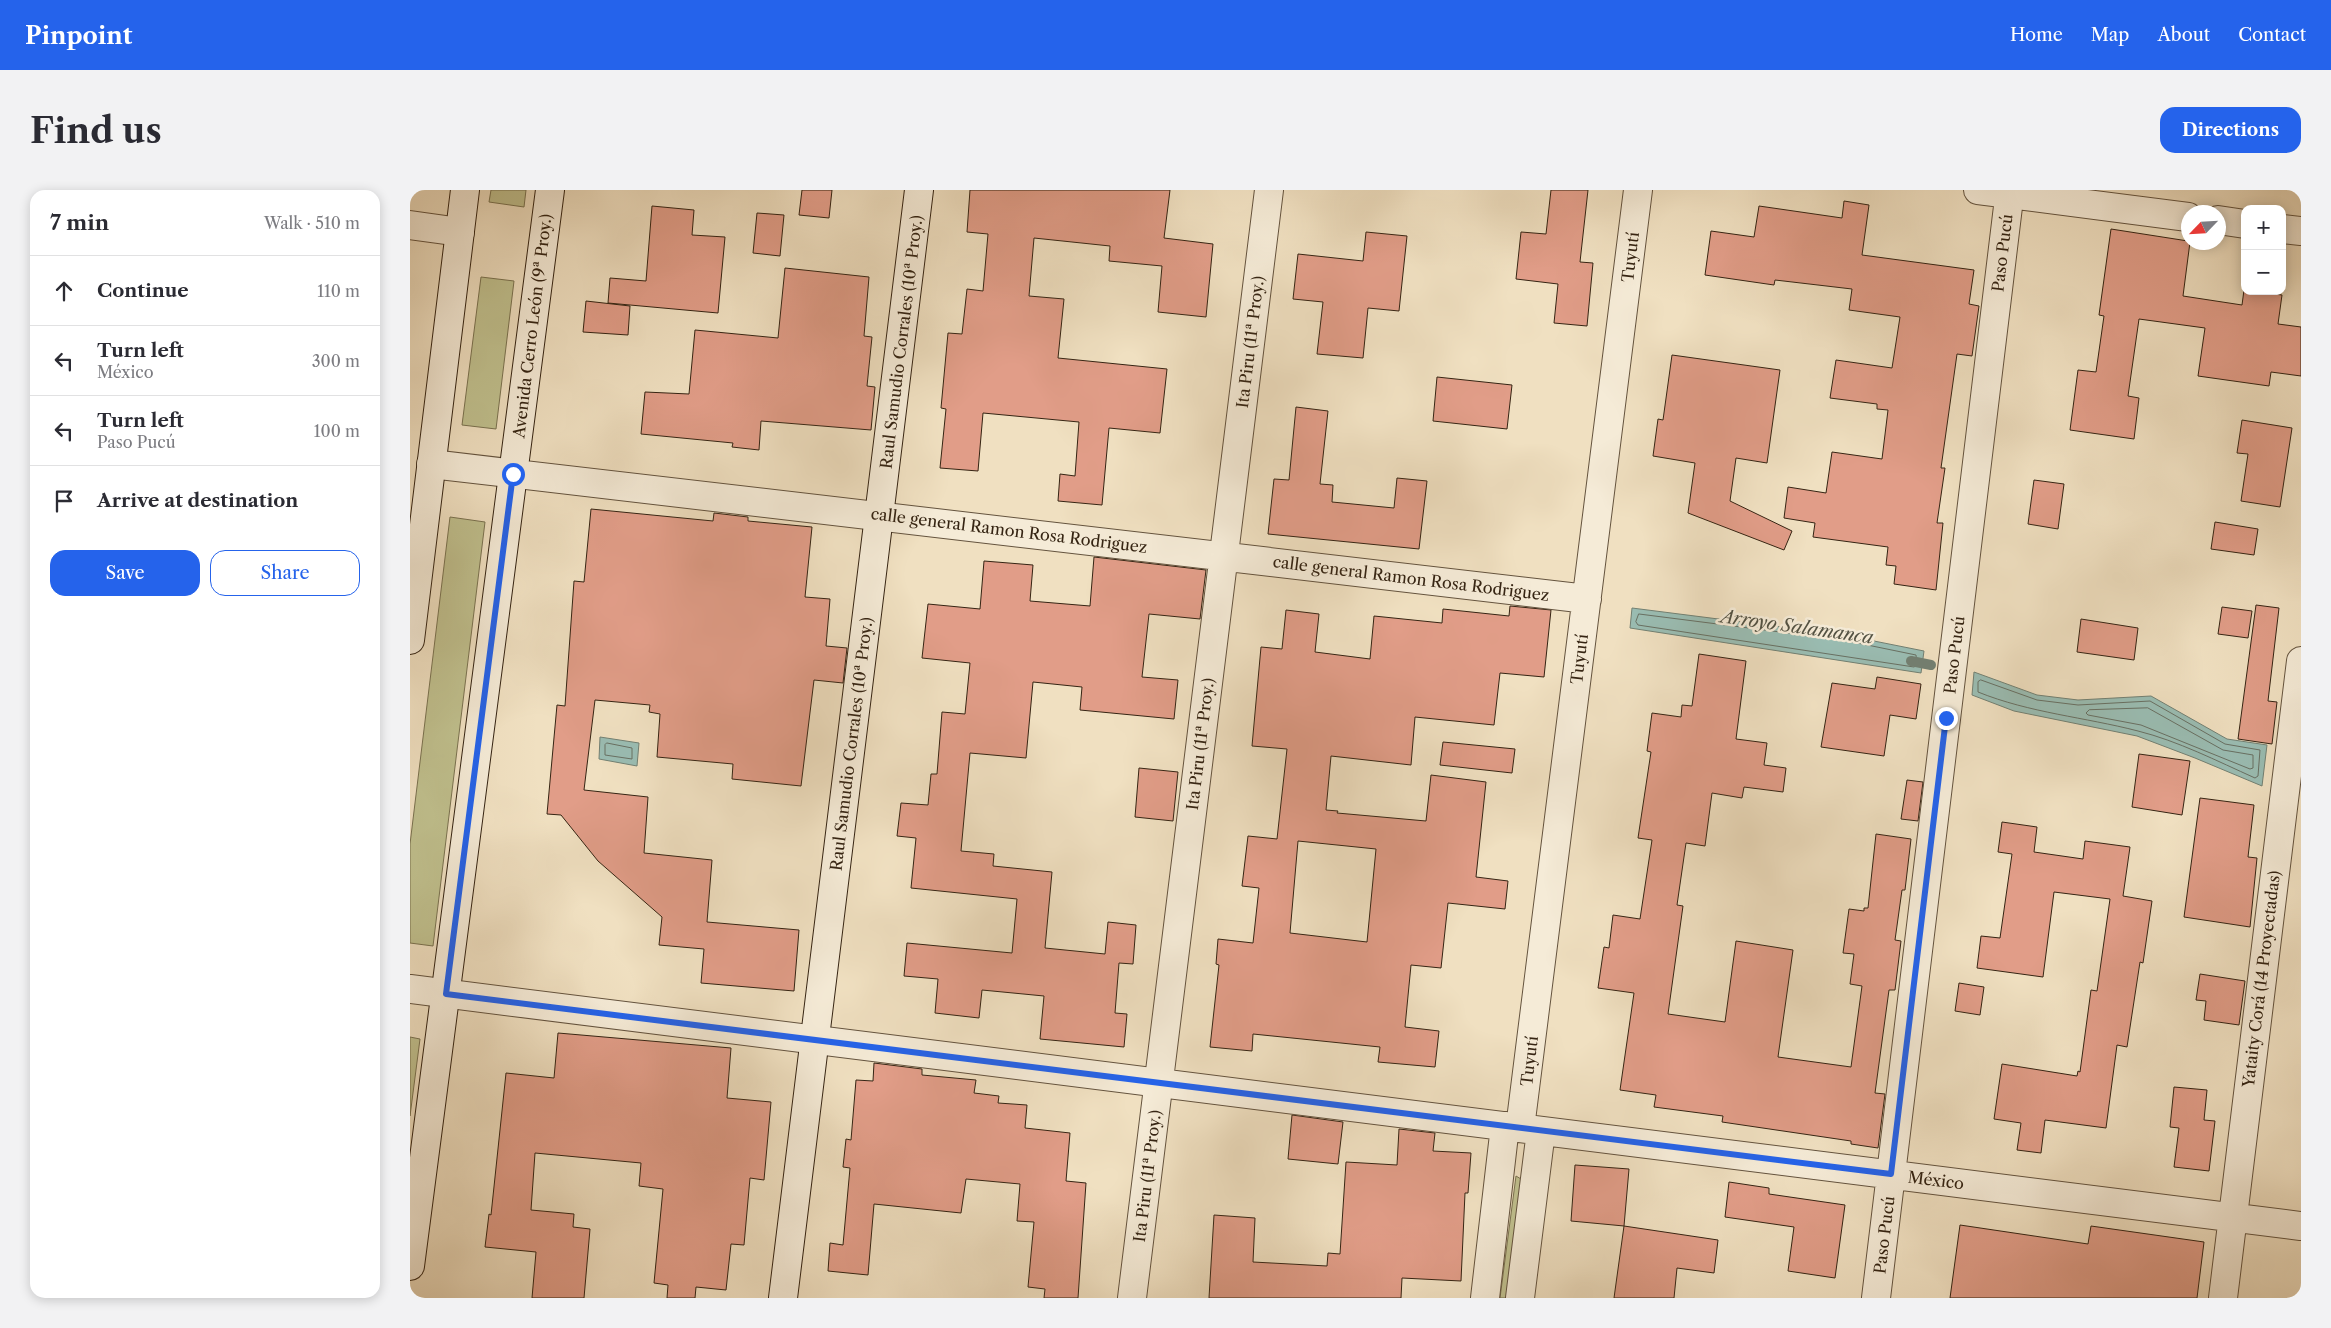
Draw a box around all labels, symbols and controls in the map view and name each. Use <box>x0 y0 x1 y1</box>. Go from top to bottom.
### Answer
text: Pinpoint <box>25 21 132 50</box>
text: Home <box>2010 24 2063 46</box>
text: Map <box>2091 24 2129 46</box>
text: About <box>2157 24 2210 46</box>
text: Contact <box>2238 24 2306 46</box>
button: Directions <box>2160 107 2301 153</box>
text: Find us <box>30 109 162 152</box>
north arrow <box>2181 205 2226 250</box>
map controls <box>2241 205 2286 295</box>
button: + <box>2241 205 2286 250</box>
text: 7 min <box>50 210 109 235</box>
text: Walk · 510 m <box>264 213 360 233</box>
street label: Avenida Cerro León (9ª Proy.) <box>508 213 556 440</box>
street label: Paso Pucú <box>1987 213 2017 293</box>
street label: Raul Samudio Corrales (10ª Proy.) <box>876 214 927 470</box>
street label: Tuyutí <box>1617 231 1643 283</box>
button: − <box>2241 250 2286 295</box>
street label: Ita Piru (11ª Proy.) <box>1232 275 1268 409</box>
icon: ahead <box>50 277 78 305</box>
text: Continue <box>97 279 189 302</box>
text: 110 m <box>317 281 360 301</box>
text: Turn left <box>97 339 184 362</box>
icon: left <box>50 347 78 375</box>
text: 300 m <box>312 351 360 371</box>
text: México <box>97 362 154 382</box>
text: Turn left <box>97 409 184 432</box>
icon: left <box>50 417 78 445</box>
text: 100 m <box>314 421 360 441</box>
text: Paso Pucú <box>97 432 175 452</box>
route start <box>502 463 525 486</box>
icon: arrive <box>50 487 78 515</box>
text: Arrive at destination <box>97 489 298 512</box>
street label: calle general Ramon Rosa Rodriguez <box>870 503 1148 557</box>
button: Save <box>50 550 200 596</box>
button: Share <box>210 550 360 596</box>
street label: calle general Ramon Rosa Rodriguez <box>1272 551 1550 605</box>
water label: Arroyo Salamanca <box>1716 605 1875 649</box>
street label: Paso Pucú <box>1939 615 1969 695</box>
street label: Raul Samudio Corrales (10ª Proy.) <box>826 616 877 872</box>
street label: Tuyutí <box>1566 633 1592 685</box>
street label: Ita Piru (11ª Proy.) <box>1182 677 1218 811</box>
route end <box>1935 707 1958 730</box>
street label: Yataity Corá (14 Proyectadas) <box>2238 869 2284 1089</box>
street label: Tuyutí <box>1516 1035 1542 1087</box>
street label: Ita Piru (11ª Proy.) <box>1129 1109 1165 1243</box>
street label: México <box>1907 1167 1965 1193</box>
street label: Paso Pucú <box>1869 1195 1899 1275</box>

